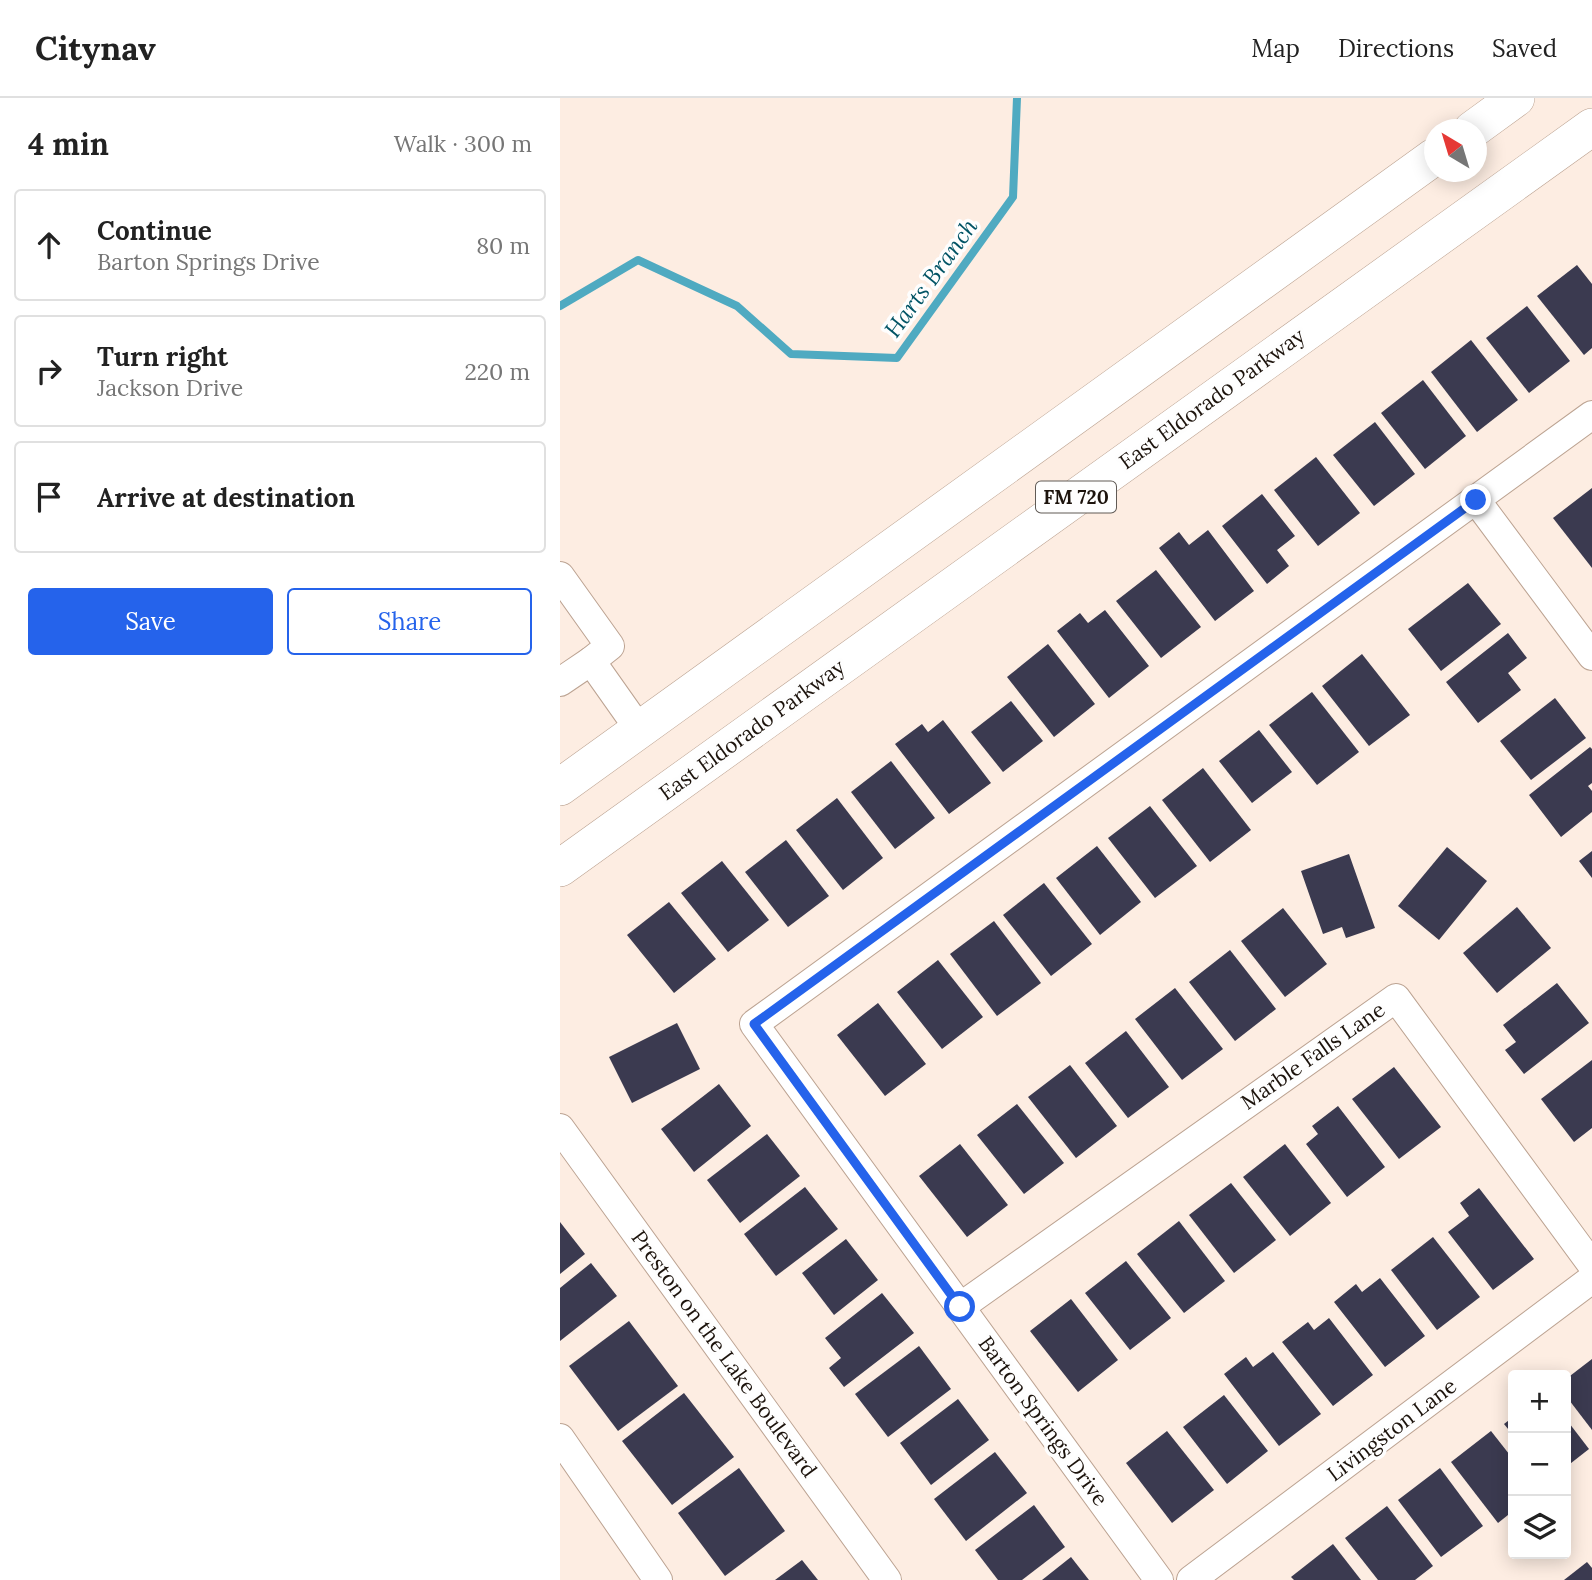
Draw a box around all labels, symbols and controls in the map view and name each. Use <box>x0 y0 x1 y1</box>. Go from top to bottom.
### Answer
text: Citynav <box>35 27 156 69</box>
text: Map <box>1251 33 1300 64</box>
text: Directions <box>1338 33 1454 64</box>
text: Saved <box>1492 33 1557 64</box>
north arrow <box>1424 119 1487 182</box>
text: 4 min <box>28 125 109 163</box>
text: Walk · 300 m <box>394 129 532 158</box>
water label: Harts Branch <box>878 213 983 343</box>
text: Continue <box>97 214 212 247</box>
icon: ahead <box>30 226 68 264</box>
text: 80 m <box>476 231 530 260</box>
text: Barton Springs Drive <box>97 247 320 276</box>
street label: East Eldorado Parkway <box>1114 322 1310 475</box>
text: Turn right <box>97 340 228 373</box>
icon: right <box>30 352 68 390</box>
text: 220 m <box>464 357 530 386</box>
text: Jackson Drive <box>97 373 243 402</box>
icon: arrive <box>30 478 68 516</box>
text: Arrive at destination <box>97 481 355 514</box>
road number: FM 720 <box>1036 482 1116 512</box>
route end <box>1460 484 1491 515</box>
button: Save <box>28 588 273 655</box>
button: Share <box>287 588 532 655</box>
street label: East Eldorado Parkway <box>654 653 850 806</box>
street label: Marble Falls Lane <box>1235 996 1390 1115</box>
street label: Preston on the Lake Boulevard <box>626 1225 823 1482</box>
route start <box>944 1291 975 1322</box>
street label: Barton Springs Drive <box>973 1331 1114 1511</box>
map controls <box>1508 1370 1571 1559</box>
button: + <box>1508 1370 1571 1433</box>
street label: Livingston Lane <box>1322 1372 1462 1487</box>
button: − <box>1508 1433 1571 1496</box>
button: layers <box>1508 1496 1571 1559</box>

